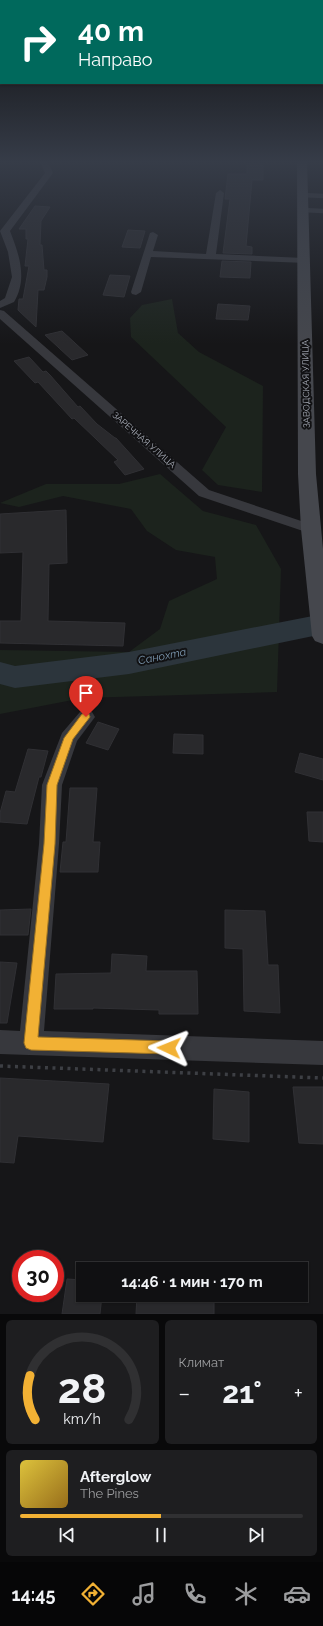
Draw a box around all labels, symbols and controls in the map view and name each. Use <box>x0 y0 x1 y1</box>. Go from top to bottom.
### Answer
text: 40 m <box>78 15 144 48</box>
icon: right <box>12 16 64 68</box>
text: Направо <box>78 49 152 70</box>
street label: ЗАВОДСКАЯ УЛИЦА <box>300 340 312 428</box>
street label: ЗАРЕЧНАЯ УЛИЦА <box>110 410 178 470</box>
water label: Санохта <box>137 645 188 668</box>
pin <box>69 676 103 717</box>
icon: arrive <box>75 682 97 704</box>
position arrow <box>148 1027 190 1069</box>
speed limit sign: 30 <box>12 1250 64 1302</box>
text: 14:46 · 1 мин · 170 m <box>121 1273 263 1291</box>
text: Климат <box>179 1355 224 1370</box>
text: 28 <box>58 1364 107 1413</box>
text: 21° <box>222 1375 262 1410</box>
text: − <box>179 1380 190 1406</box>
text: + <box>294 1380 303 1406</box>
text: km/h <box>63 1411 101 1427</box>
text: Afterglow <box>80 1468 151 1486</box>
text: The Pines <box>80 1486 139 1501</box>
icon: previous <box>56 1524 78 1546</box>
icon: pause <box>150 1524 172 1546</box>
icon: next <box>245 1524 267 1546</box>
icon: directions <box>79 1580 107 1608</box>
icon: music <box>130 1580 158 1608</box>
icon: phone <box>181 1580 209 1608</box>
icon: climate <box>232 1580 260 1608</box>
icon: car <box>283 1580 311 1608</box>
text: 14:45 <box>12 1584 55 1605</box>

